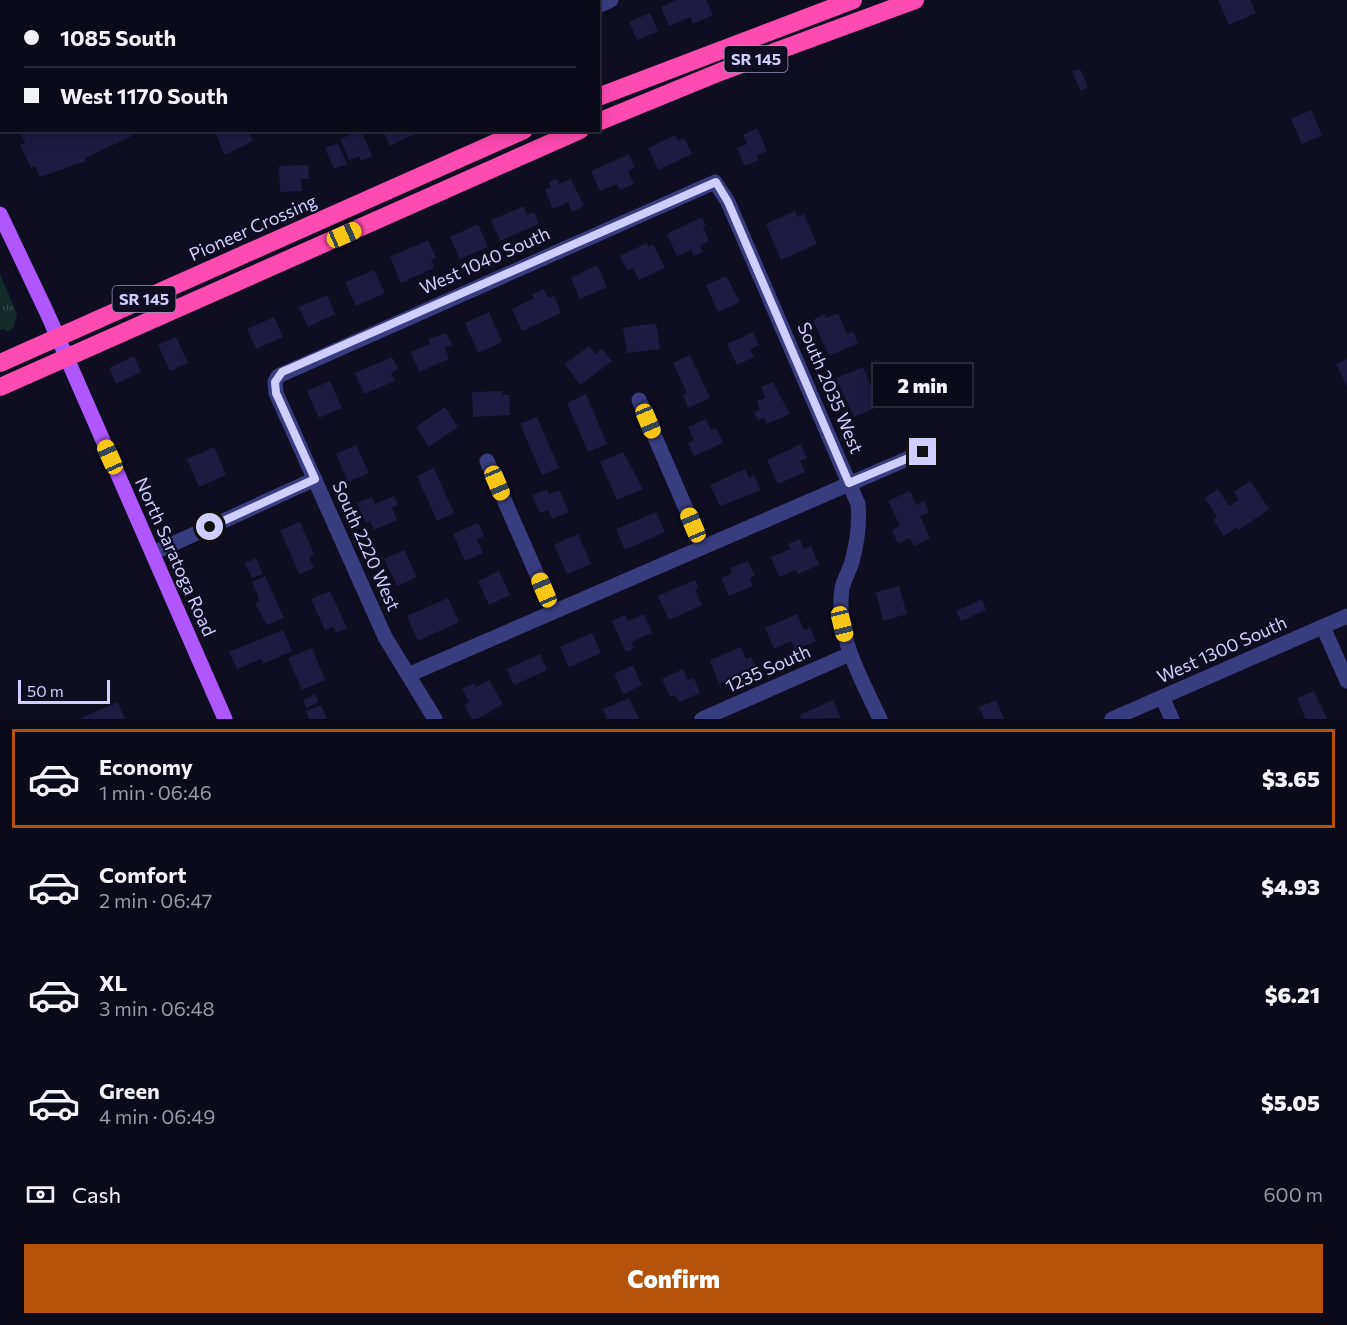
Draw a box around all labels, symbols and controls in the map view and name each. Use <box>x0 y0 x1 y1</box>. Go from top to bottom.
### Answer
text: 1085 South <box>60 24 176 51</box>
road number: SR 145 <box>724 46 788 72</box>
text: West 1170 South <box>60 82 228 109</box>
street label: Pioneer Crossing <box>185 189 320 265</box>
car <box>324 219 364 251</box>
street label: West 1040 South <box>416 222 553 299</box>
road number: SR 145 <box>112 286 176 312</box>
street label: South 2035 West <box>793 319 868 456</box>
callout: 2 min <box>874 365 972 407</box>
text: 2 min <box>897 373 948 397</box>
car <box>633 401 663 441</box>
car <box>94 437 126 477</box>
route end <box>909 438 936 465</box>
car <box>482 463 512 503</box>
street label: North Saratoga Road <box>131 474 221 639</box>
street label: South 2220 West <box>328 477 405 614</box>
car <box>678 505 708 545</box>
route start <box>196 513 223 540</box>
car <box>529 570 559 610</box>
car <box>829 604 855 644</box>
street label: West 1300 South <box>1153 611 1290 688</box>
street label: 1235 South <box>722 640 814 697</box>
scale bar <box>18 677 110 704</box>
text: 50 m <box>27 681 64 700</box>
icon: car <box>27 752 81 806</box>
text: Economy <box>99 753 193 780</box>
text: $3.65 <box>1262 765 1320 792</box>
text: 1 min · 06:46 <box>99 780 212 804</box>
icon: car <box>27 860 81 914</box>
text: Comfort <box>99 861 187 888</box>
text: $4.93 <box>1261 873 1320 900</box>
text: 2 min · 06:47 <box>99 888 212 912</box>
icon: car <box>27 968 81 1022</box>
text: XL <box>99 969 127 996</box>
text: $6.21 <box>1265 981 1320 1008</box>
text: 3 min · 06:48 <box>99 996 215 1020</box>
icon: car <box>27 1076 81 1130</box>
text: Green <box>99 1077 160 1104</box>
text: $5.05 <box>1261 1089 1320 1116</box>
text: 4 min · 06:49 <box>99 1104 215 1128</box>
icon: cash <box>24 1178 57 1211</box>
text: Cash <box>72 1181 121 1208</box>
text: 600 m <box>1263 1182 1323 1206</box>
button: Confirm <box>24 1244 1323 1313</box>

